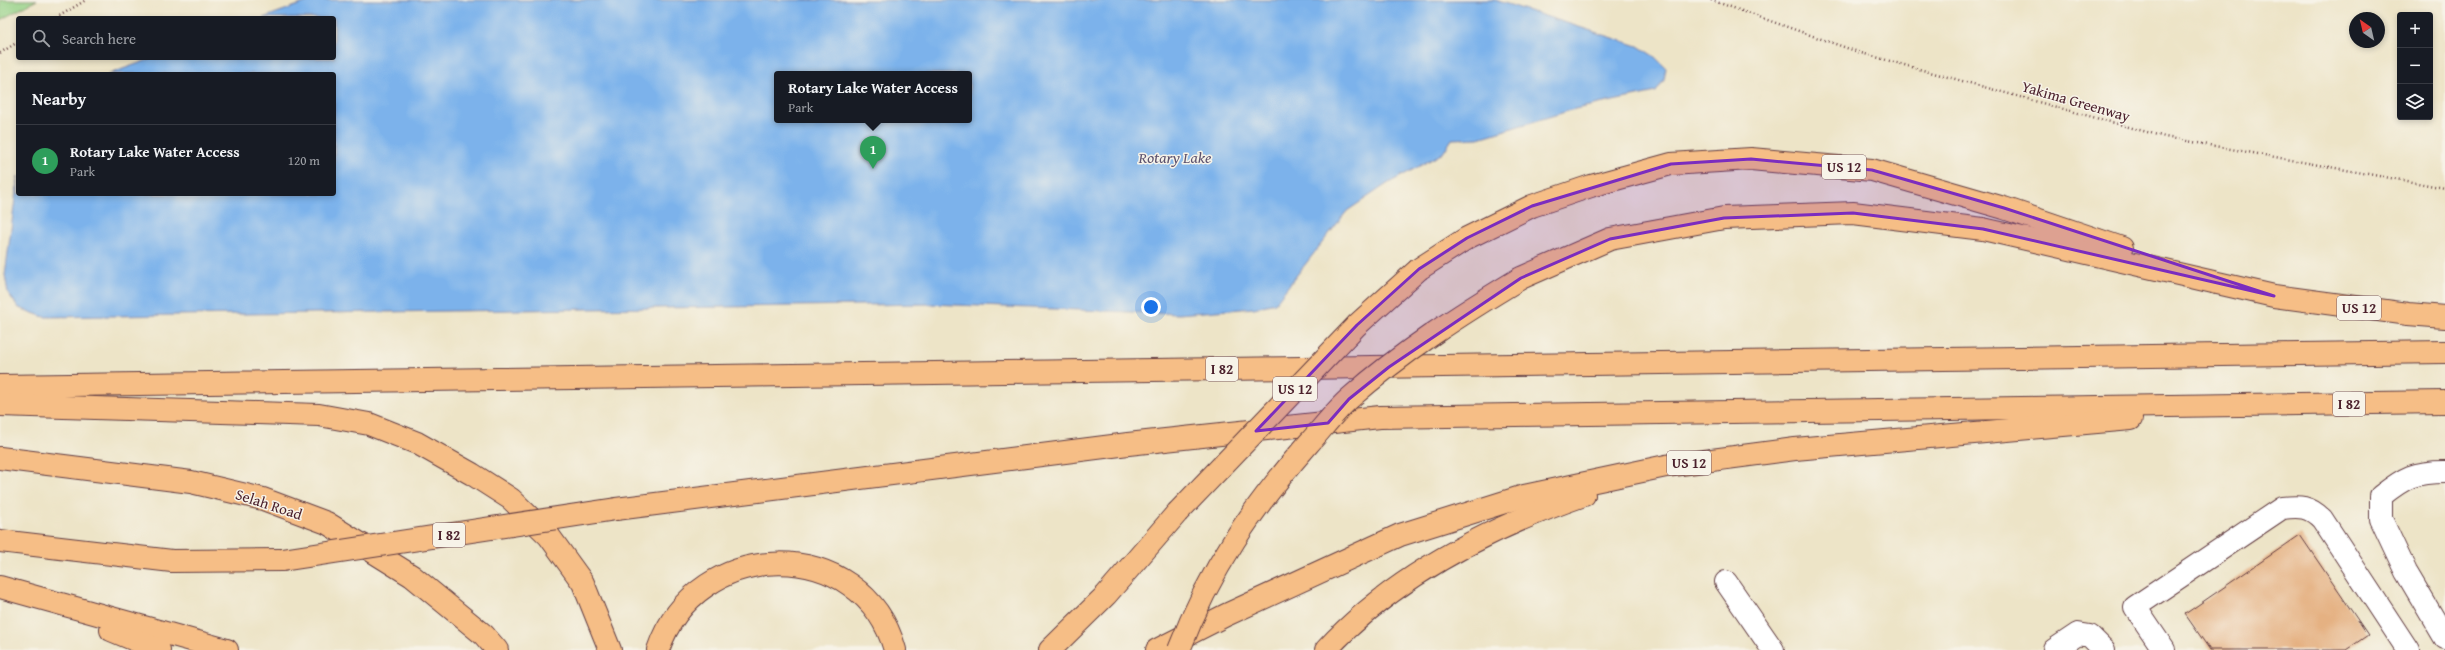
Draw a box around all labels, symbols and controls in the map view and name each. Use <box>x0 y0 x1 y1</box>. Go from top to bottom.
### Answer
north arrow <box>2349 12 2385 48</box>
map controls <box>2397 12 2433 120</box>
button: + <box>2397 12 2433 48</box>
search box <box>16 16 336 60</box>
icon: search <box>30 27 52 49</box>
text: Search here <box>62 28 136 49</box>
button: − <box>2397 48 2433 84</box>
popup <box>774 71 972 123</box>
street label: Yakima Greenway <box>2019 75 2133 127</box>
text: Rotary Lake Water Access <box>788 77 958 98</box>
button: layers <box>2397 84 2433 120</box>
text: Nearby <box>32 86 86 111</box>
text: Park <box>788 98 813 117</box>
pin: 1 <box>860 136 886 169</box>
text: Rotary Lake Water Access <box>70 141 240 162</box>
water label: Rotary Lake <box>1138 145 1212 169</box>
text: 1 <box>42 151 48 170</box>
text: 120 m <box>288 151 320 170</box>
road number: US 12 <box>1822 155 1866 179</box>
text: Park <box>70 162 95 181</box>
road number: US 12 <box>2337 296 2381 320</box>
your location <box>1141 297 1161 317</box>
road number: I 82 <box>1206 357 1238 381</box>
road number: US 12 <box>1273 377 1317 401</box>
road number: I 82 <box>2333 392 2365 416</box>
road number: US 12 <box>1667 451 1711 475</box>
street label: Selah Road <box>233 483 305 525</box>
road number: I 82 <box>433 523 465 547</box>

